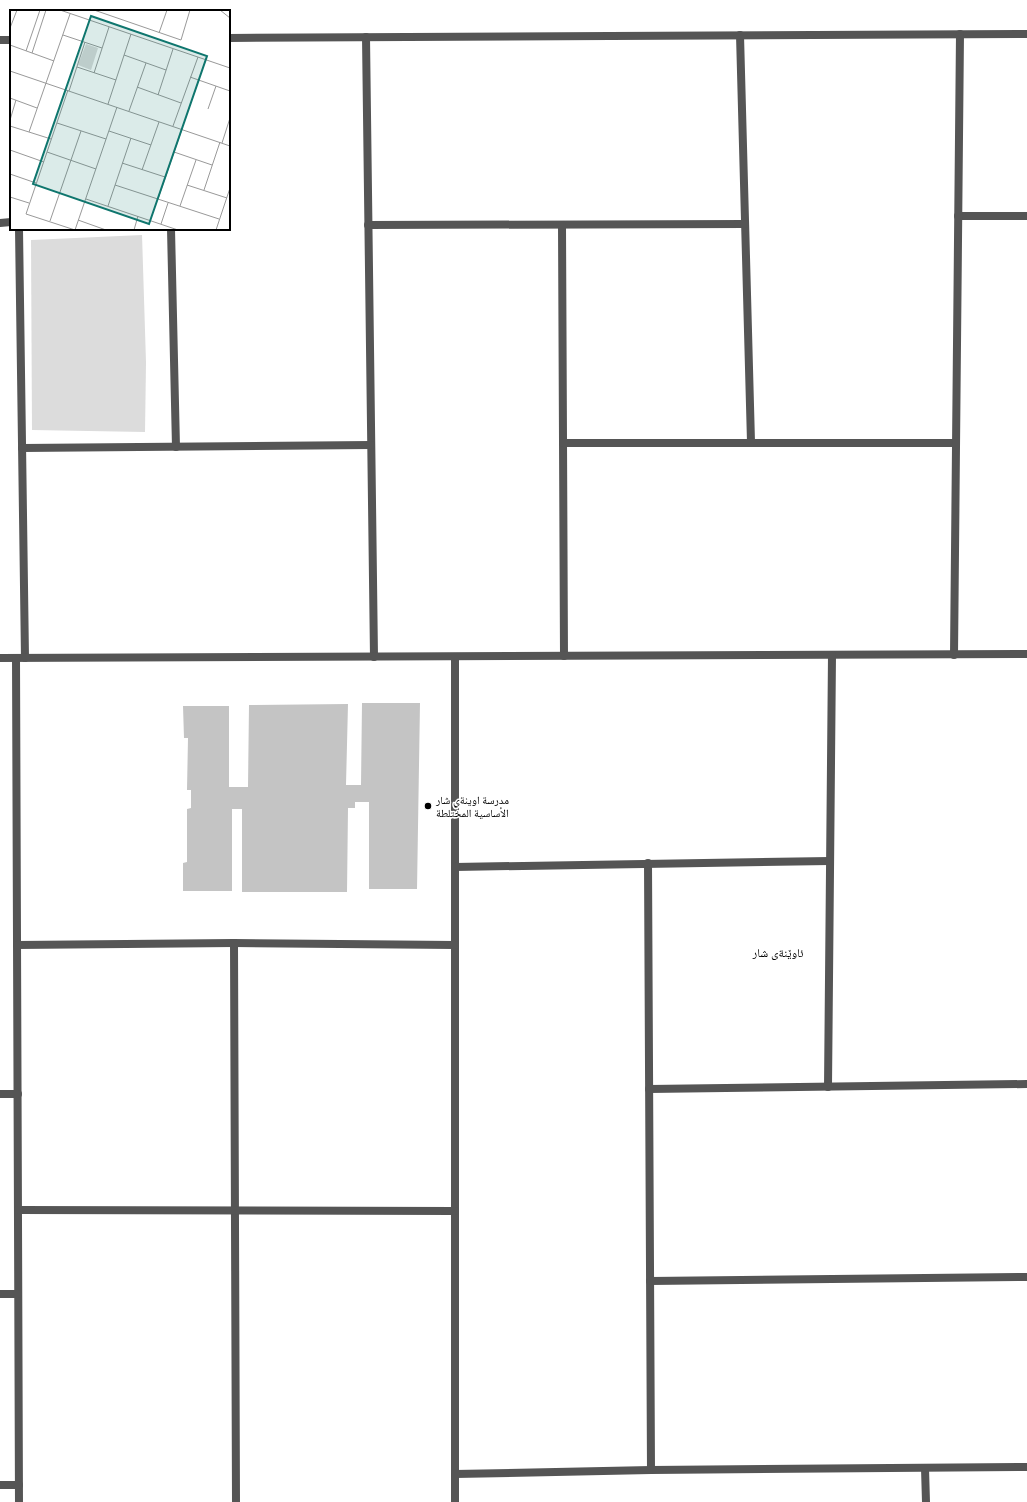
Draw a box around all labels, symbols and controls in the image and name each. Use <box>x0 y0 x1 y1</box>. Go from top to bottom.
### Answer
inset map <box>10 10 230 230</box>
place label: مدرسة اوينةي شار الأساسية المختلطة <box>435 794 509 820</box>
marker: مدرسة اوينةي شار الأساسية المختلطة <box>423 801 433 811</box>
district label: ئاوێنةی شار <box>752 946 803 960</box>

